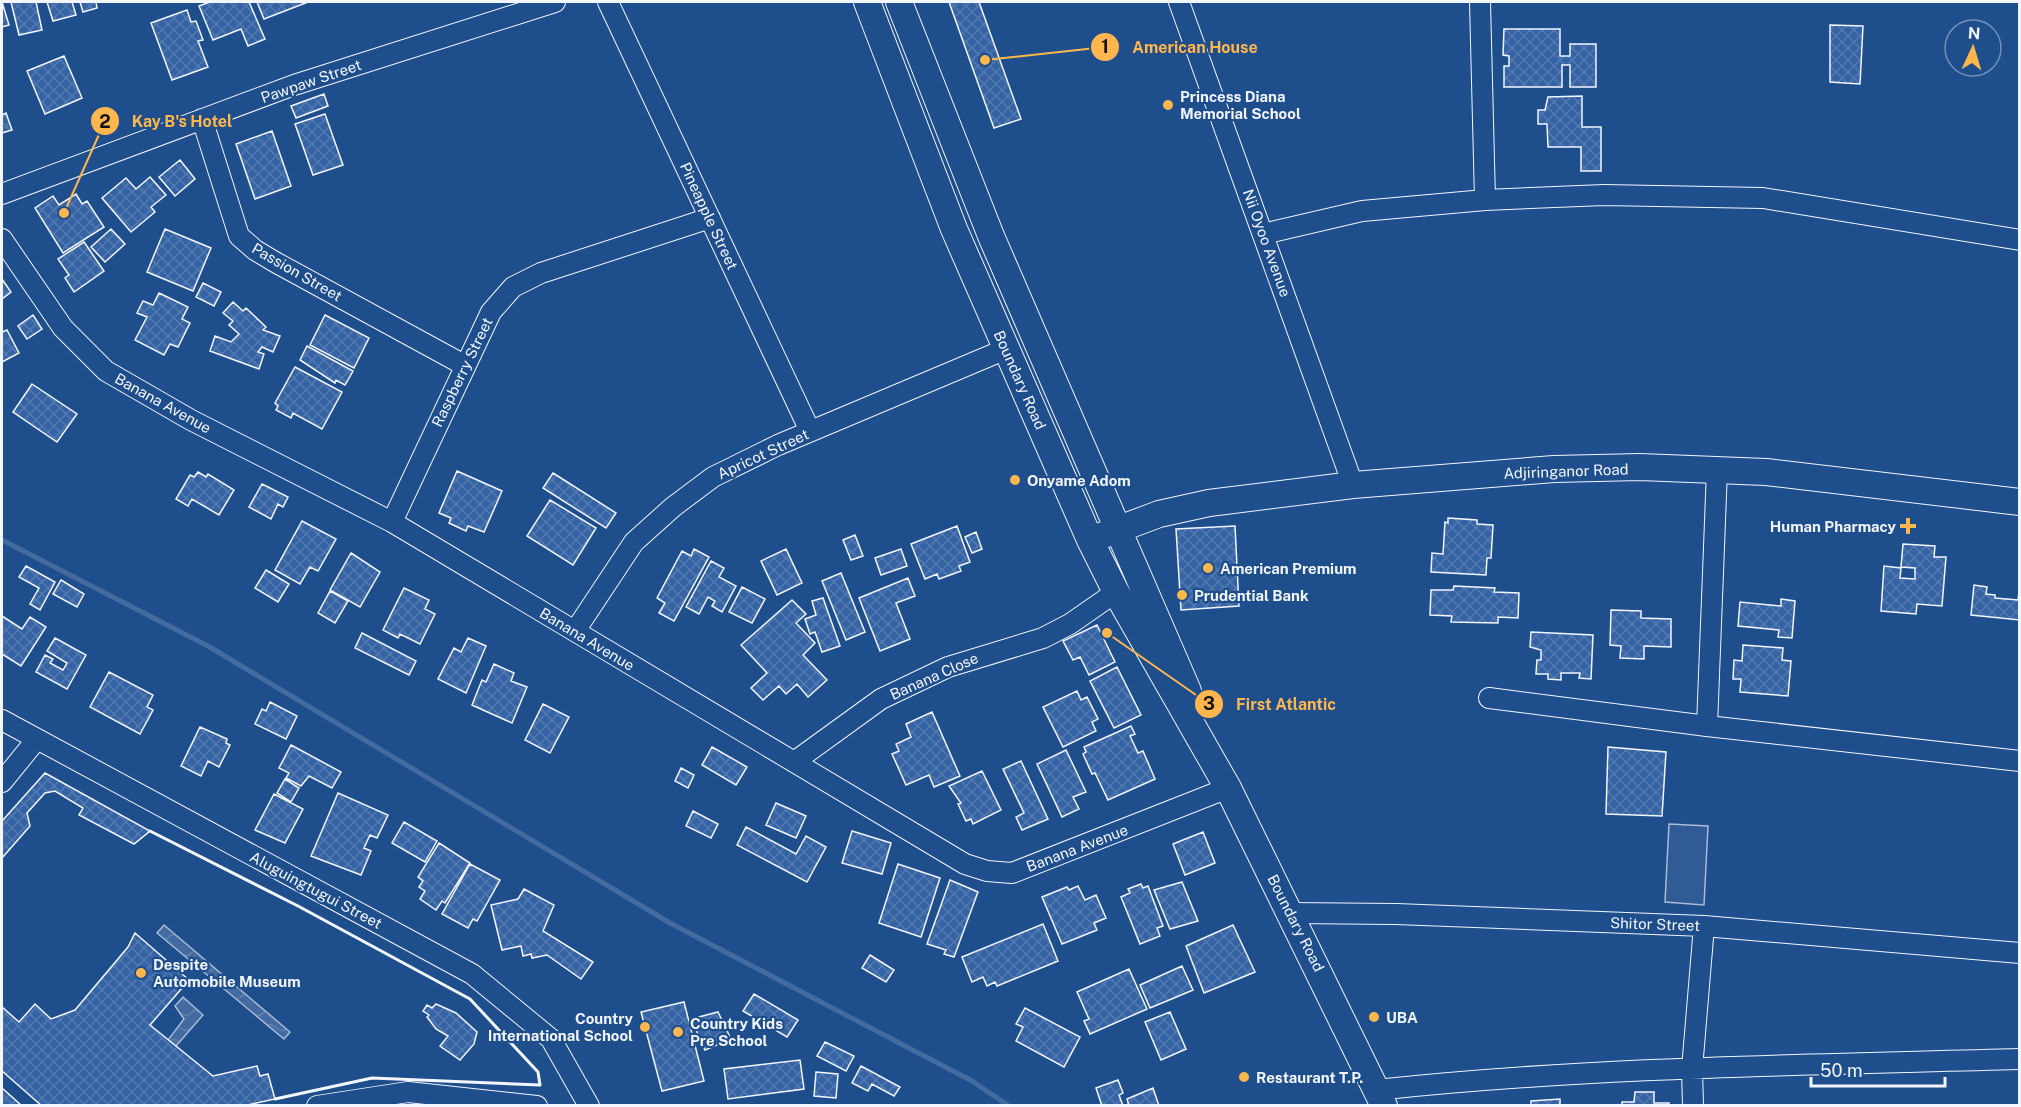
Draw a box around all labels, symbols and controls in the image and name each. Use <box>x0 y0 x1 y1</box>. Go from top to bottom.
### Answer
north arrow <box>1943 18 2003 78</box>
text: N <box>1967 24 1981 43</box>
callout: American House <box>1090 30 1269 64</box>
text: 1 <box>1101 36 1109 57</box>
text: American House <box>1132 38 1258 57</box>
street label: Pawpaw Street <box>259 56 364 106</box>
place label: Princess Diana Memorial School <box>1180 88 1301 122</box>
marker: Princess Diana Memorial School <box>1161 98 1175 112</box>
callout: Kay B's Hotel <box>90 104 245 138</box>
text: 2 <box>99 111 111 132</box>
text: Kay B's Hotel <box>132 112 232 131</box>
street label: Pineapple Street <box>677 160 741 273</box>
street label: Nii Oyoo Avenue <box>1240 187 1294 299</box>
street label: Passion Street <box>249 239 345 305</box>
street label: Raspberry Street <box>428 314 496 429</box>
street label: Boundary Road <box>991 328 1049 432</box>
street label: Banana Avenue <box>112 370 214 436</box>
street label: Apricot Street <box>715 425 811 483</box>
street label: Adjiringanor Road <box>1503 460 1629 482</box>
place label: Onyame Adom <box>1027 472 1131 489</box>
marker: Onyame Adom <box>1008 473 1022 487</box>
place label: Human Pharmacy <box>1770 518 1897 535</box>
marker: Human Pharmacy <box>1901 519 1915 533</box>
place label: American Premium <box>1220 560 1357 577</box>
marker: American Premium <box>1201 561 1215 575</box>
place label: Prudential Bank <box>1194 587 1309 604</box>
marker: Prudential Bank <box>1175 588 1189 602</box>
street label: Banana Avenue <box>537 604 637 674</box>
street label: Banana Close <box>887 649 981 703</box>
callout: First Atlantic <box>1194 687 1348 721</box>
text: 3 <box>1203 693 1215 714</box>
text: First Atlantic <box>1236 695 1336 714</box>
street label: Banana Avenue <box>1024 821 1130 875</box>
street label: Aluguingtugui Street <box>247 848 385 932</box>
street label: Boundary Road <box>1264 872 1328 974</box>
street label: Shitor Street <box>1610 914 1700 934</box>
place label: Despite Automobile Museum <box>153 956 301 990</box>
marker: Despite Automobile Museum <box>134 966 148 980</box>
place label: UBA <box>1386 1009 1418 1026</box>
place label: Country International School <box>488 1010 634 1044</box>
marker: UBA <box>1367 1010 1381 1024</box>
place label: Country Kids Pre School <box>690 1015 783 1049</box>
marker: Country International School <box>638 1020 652 1034</box>
marker: Country Kids Pre School <box>671 1025 685 1039</box>
scale bar <box>1811 1050 1944 1088</box>
text: 50 m <box>1820 1060 1863 1081</box>
place label: Restaurant T.P. <box>1256 1069 1363 1086</box>
marker: Restaurant T.P. <box>1237 1070 1251 1084</box>

